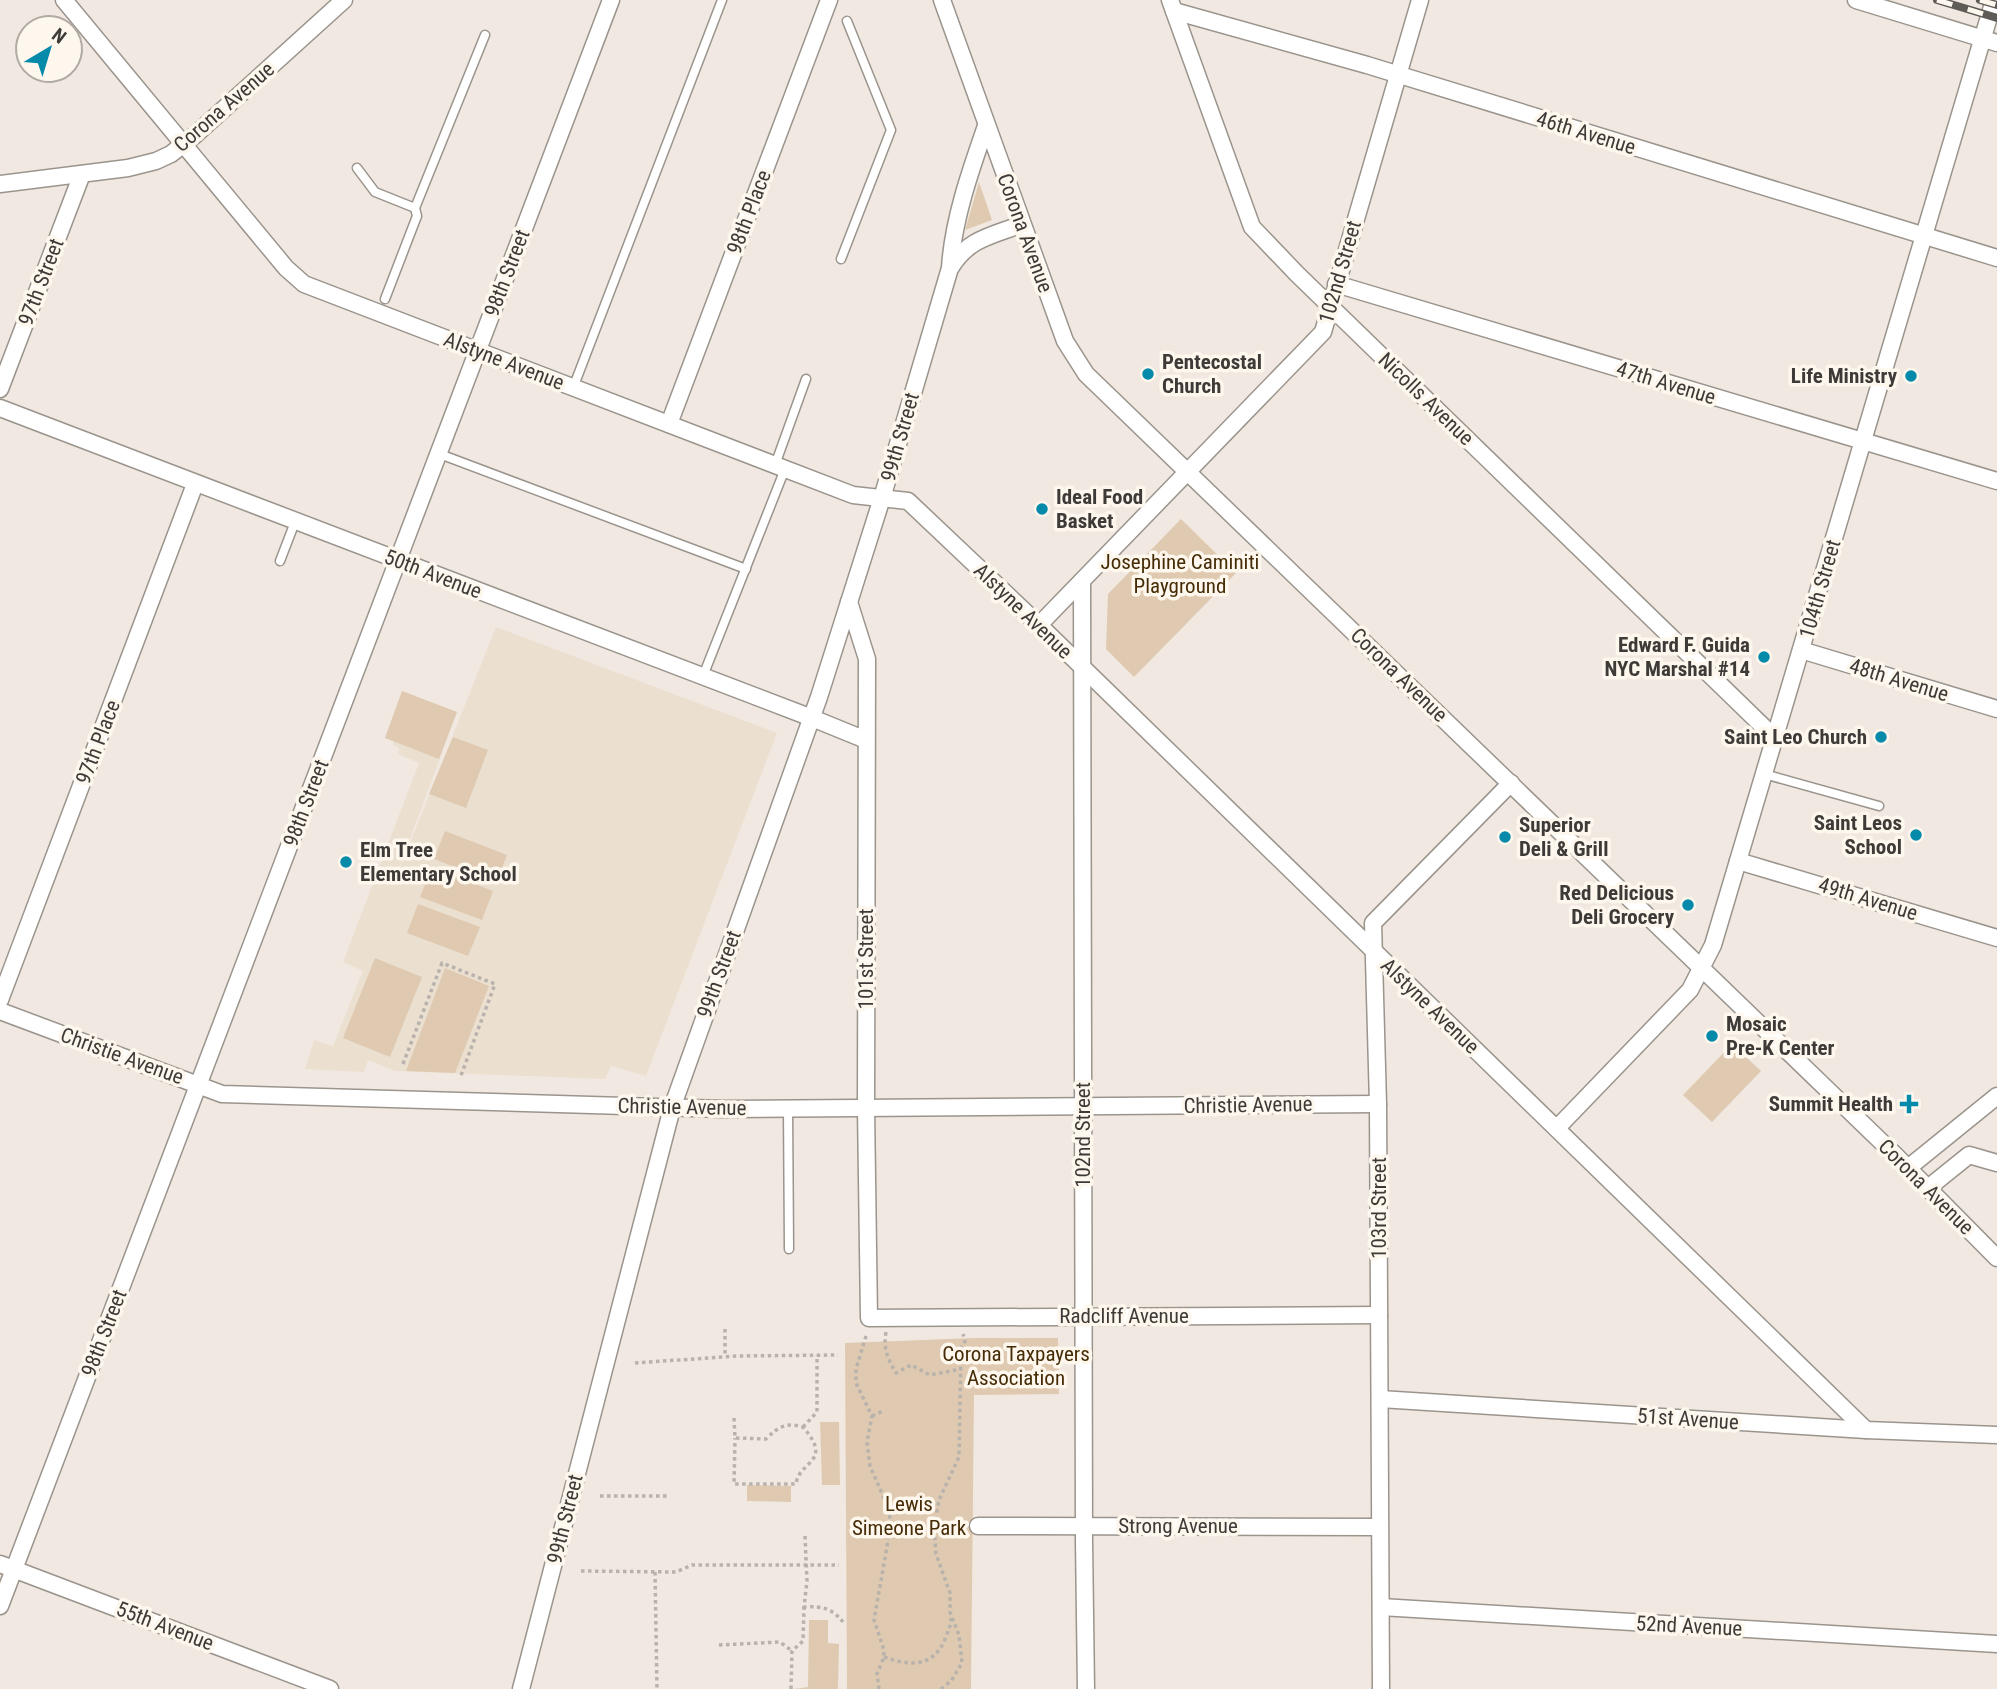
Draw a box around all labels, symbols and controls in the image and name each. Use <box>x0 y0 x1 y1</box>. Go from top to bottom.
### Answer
north arrow <box>14 14 84 84</box>
text: N <box>47 23 71 49</box>
street label: Corona Avenue <box>169 57 279 157</box>
street label: 46th Avenue <box>1534 107 1639 159</box>
street label: 98th Place <box>722 166 776 257</box>
street label: Corona Avenue <box>992 170 1058 296</box>
street label: 102nd Street <box>1314 218 1366 326</box>
street label: 98th Street <box>479 226 535 320</box>
street label: 97th Street <box>13 235 69 329</box>
street label: Alstyne Avenue <box>441 327 568 395</box>
street label: Nicolls Avenue <box>1374 348 1479 450</box>
place label: Pentecostal Church <box>1162 350 1262 398</box>
street label: 47th Avenue <box>1614 357 1719 409</box>
place label: Life Ministry <box>1791 364 1898 388</box>
marker: Pentecostal Church <box>1140 366 1156 382</box>
marker: Life Ministry <box>1903 368 1919 384</box>
street label: 99th Street <box>876 390 924 484</box>
place label: Ideal Food Basket <box>1056 485 1143 533</box>
marker: Ideal Food Basket <box>1034 501 1050 517</box>
street label: 104th Street <box>1794 537 1846 641</box>
street label: 50th Avenue <box>381 544 485 604</box>
park label: Josephine Caminiti Playground <box>1101 550 1259 598</box>
street label: Alstyne Avenue <box>969 558 1077 664</box>
street label: Corona Avenue <box>1346 623 1452 727</box>
place label: Edward F. Guida NYC Marshal #14 <box>1605 633 1750 681</box>
marker: Edward F. Guida NYC Marshal #14 <box>1756 649 1772 665</box>
street label: 48th Avenue <box>1847 654 1952 706</box>
street label: 97th Place <box>71 696 125 787</box>
place label: Saint Leo Church <box>1724 725 1867 749</box>
marker: Saint Leo Church <box>1873 729 1889 745</box>
street label: 98th Street <box>278 756 334 850</box>
place label: Saint Leos School <box>1814 811 1902 859</box>
place label: Superior Deli & Grill <box>1519 813 1608 861</box>
marker: Saint Leos School <box>1908 827 1924 843</box>
marker: Superior Deli & Grill <box>1497 829 1513 845</box>
place label: Elm Tree Elementary School <box>360 838 517 886</box>
marker: Elm Tree Elementary School <box>338 854 354 870</box>
street label: 49th Avenue <box>1816 873 1921 925</box>
place label: Red Delicious Deli Grocery <box>1559 881 1675 929</box>
marker: Red Delicious Deli Grocery <box>1680 897 1696 913</box>
street label: 101st Street <box>854 909 878 1009</box>
street label: 99th Street <box>692 927 746 1021</box>
street label: Alstyne Avenue <box>1376 953 1484 1059</box>
place label: Mosaic Pre-K Center <box>1726 1012 1835 1060</box>
street label: Christie Avenue <box>57 1023 187 1089</box>
marker: Mosaic Pre-K Center <box>1704 1028 1720 1044</box>
street label: 102nd Street <box>1071 1082 1095 1188</box>
street label: Christie Avenue <box>1183 1092 1313 1118</box>
place label: Summit Health <box>1769 1092 1893 1116</box>
street label: Christie Avenue <box>617 1094 747 1120</box>
marker: Summit Health <box>1899 1094 1919 1114</box>
street label: Corona Avenue <box>1873 1134 1979 1240</box>
street label: 103rd Street <box>1367 1157 1391 1259</box>
street label: 98th Street <box>76 1286 132 1380</box>
street label: Radcliff Avenue <box>1059 1304 1189 1328</box>
park label: Corona Taxpayers Association <box>942 1342 1090 1390</box>
street label: 51st Avenue <box>1636 1403 1740 1435</box>
street label: 99th Street <box>542 1472 588 1566</box>
park label: Lewis Simeone Park <box>852 1492 967 1540</box>
street label: Strong Avenue <box>1118 1514 1238 1538</box>
street label: 55th Avenue <box>113 1596 217 1656</box>
street label: 52nd Avenue <box>1635 1611 1743 1641</box>

